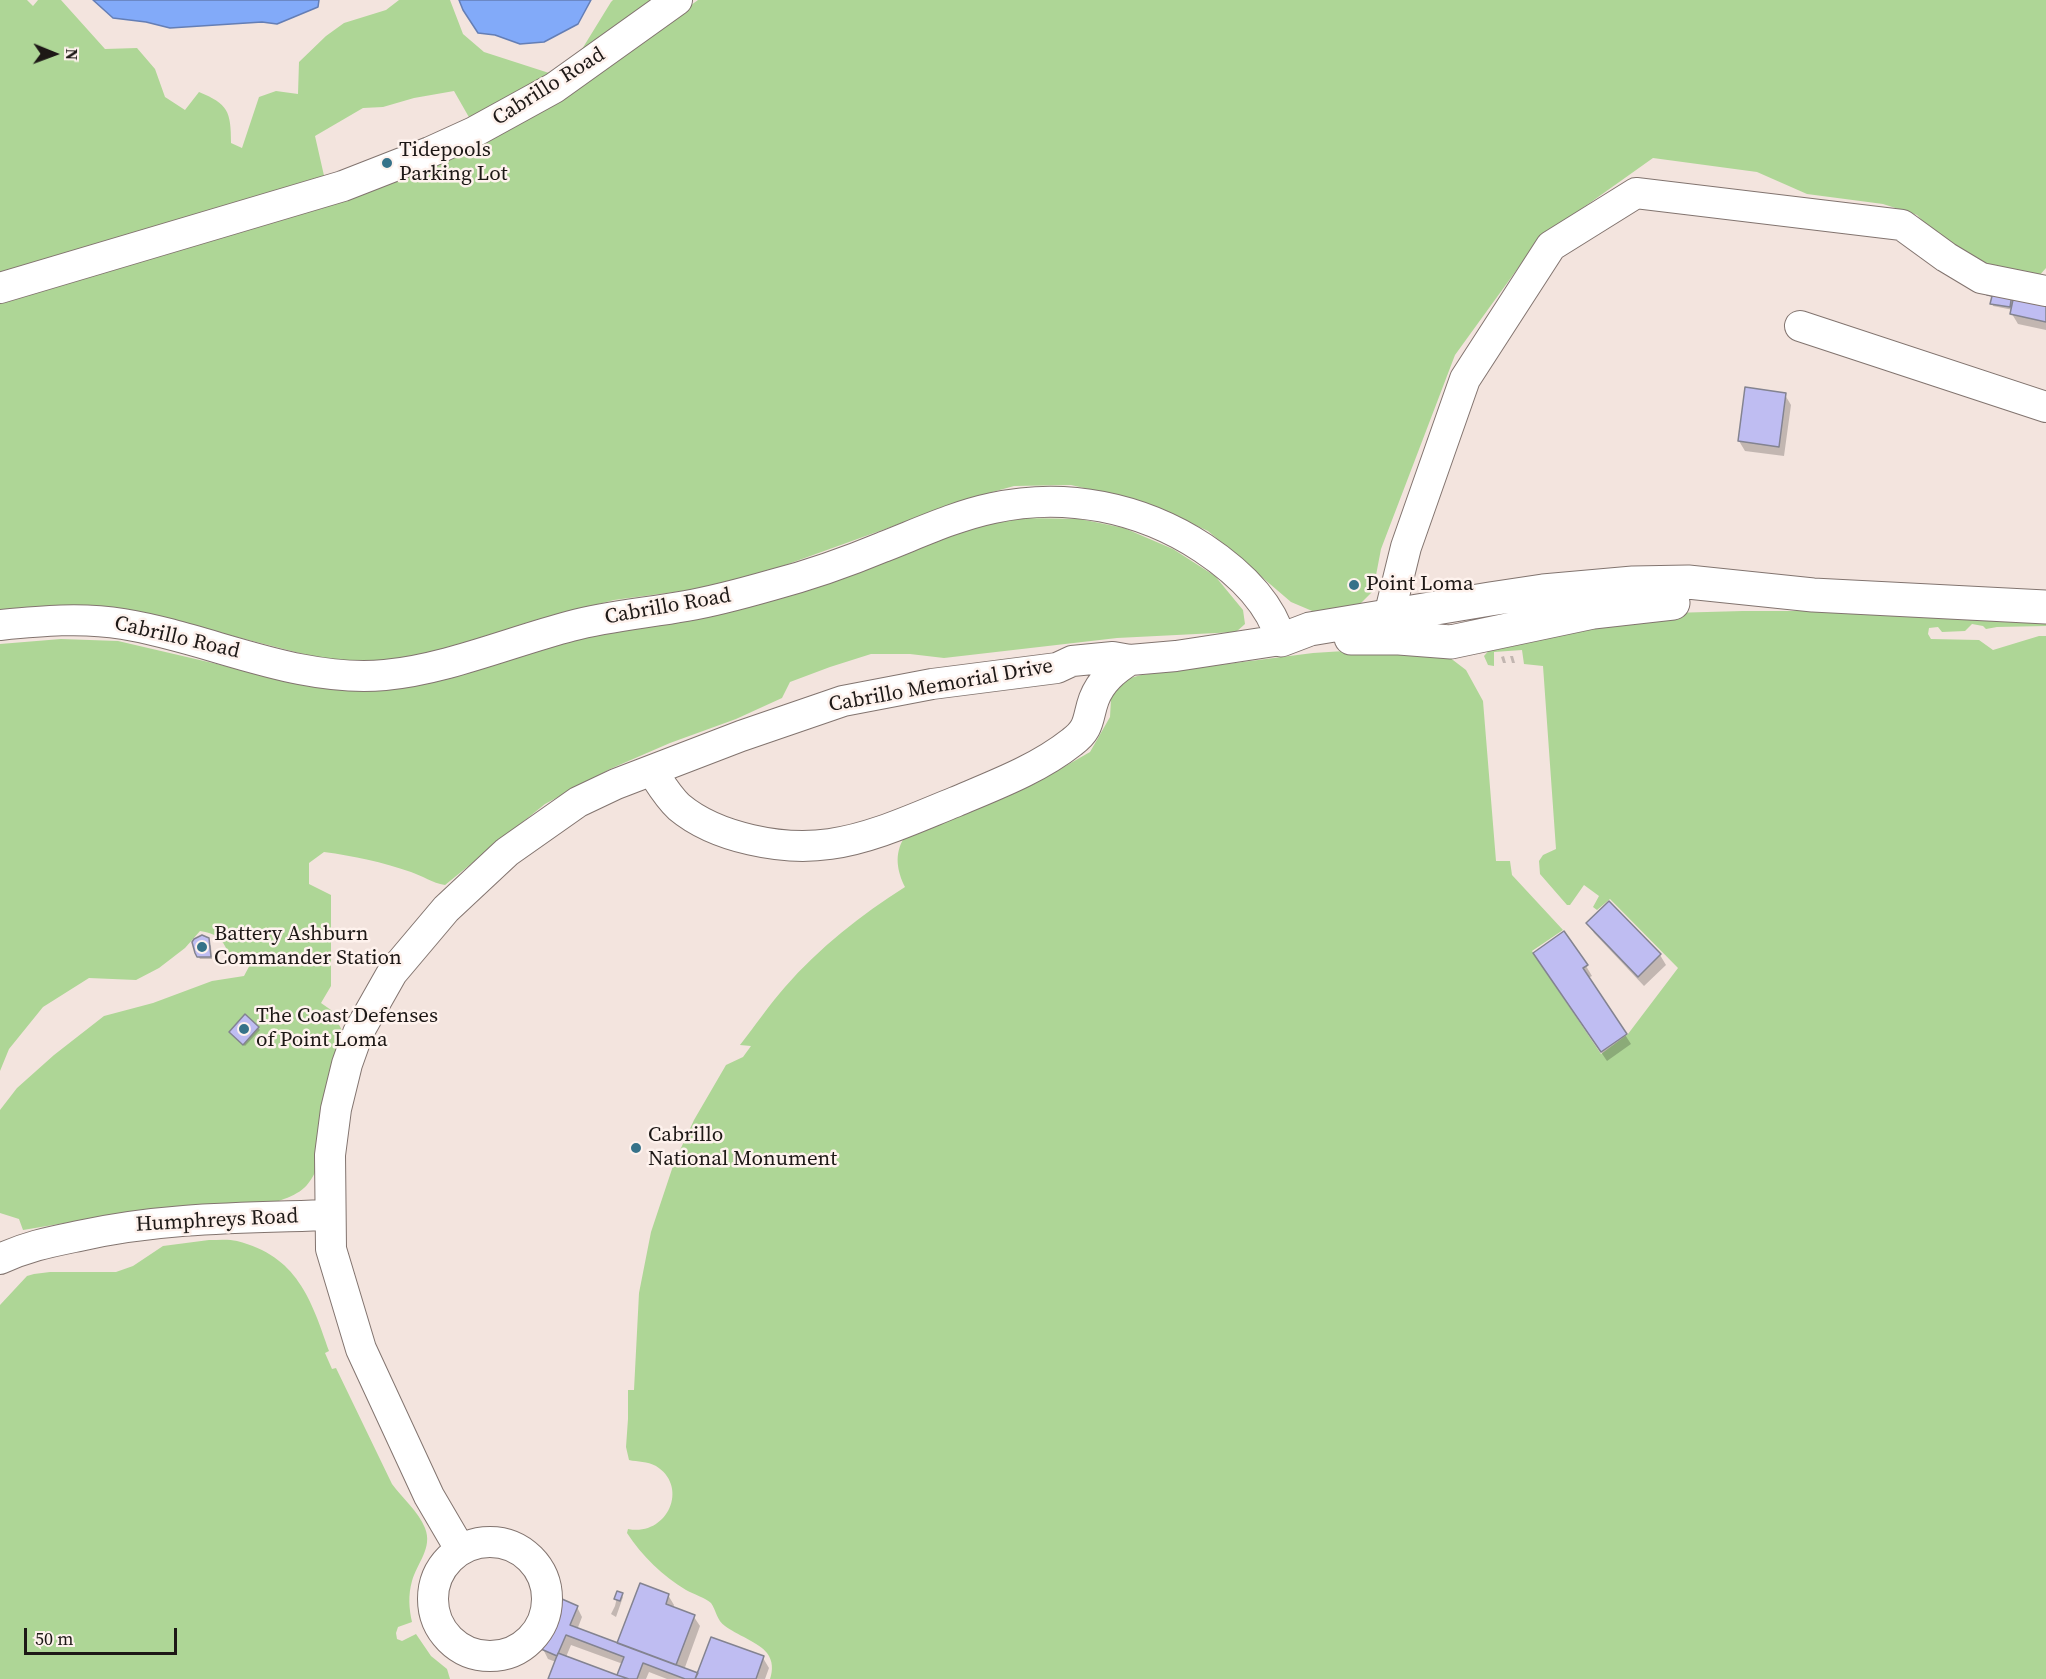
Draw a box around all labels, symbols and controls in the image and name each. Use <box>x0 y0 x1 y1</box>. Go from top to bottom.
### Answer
north arrow <box>24 24 84 84</box>
street label: Cabrillo Road <box>488 42 610 132</box>
text: N <box>61 48 83 60</box>
place label: Tidepools Parking Lot <box>399 138 508 188</box>
marker: Tidepools Parking Lot <box>380 156 394 170</box>
place label: Point Loma <box>1366 572 1474 598</box>
marker: Point Loma <box>1347 578 1361 592</box>
street label: Cabrillo Road <box>603 584 733 630</box>
street label: Cabrillo Road <box>112 611 242 665</box>
street label: Cabrillo Memorial Drive <box>827 654 1055 718</box>
place label: Battery Ashburn Commander Station <box>214 922 402 972</box>
marker: Battery Ashburn Commander Station <box>195 940 209 954</box>
place label: The Coast Defenses of Point Loma <box>256 1004 438 1054</box>
marker: The Coast Defenses of Point Loma <box>237 1022 251 1036</box>
place label: Cabrillo National Monument <box>648 1123 837 1173</box>
marker: Cabrillo National Monument <box>629 1141 643 1155</box>
street label: Humphreys Road <box>135 1204 299 1238</box>
scale bar <box>27 1616 180 1654</box>
text: 50 m <box>35 1626 73 1651</box>

